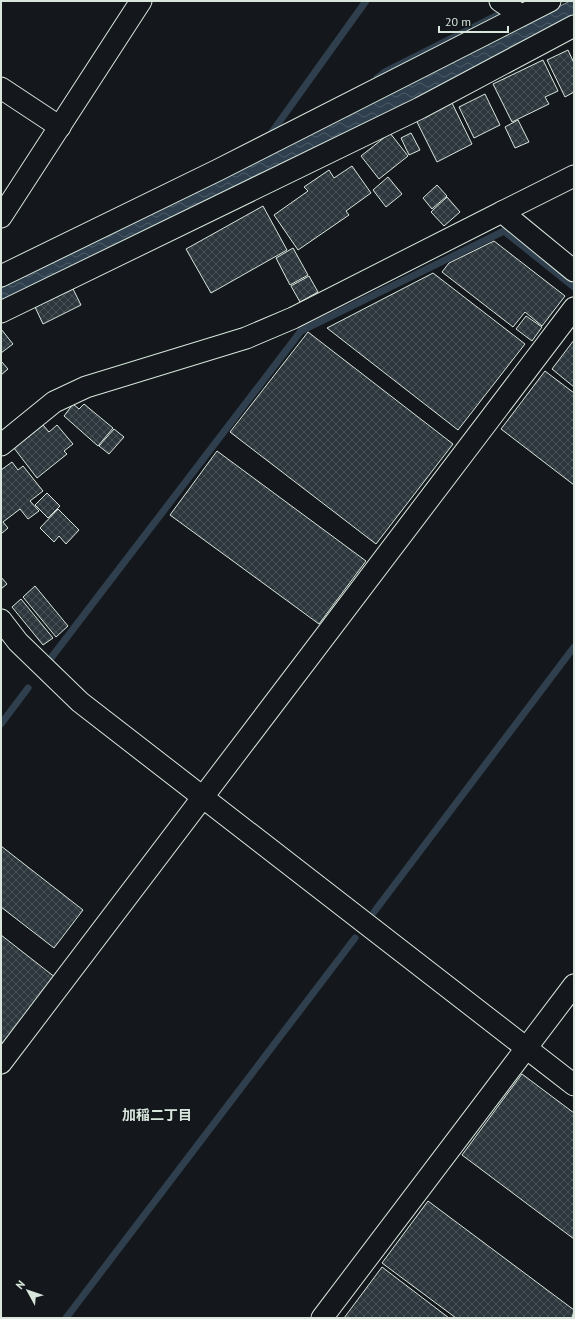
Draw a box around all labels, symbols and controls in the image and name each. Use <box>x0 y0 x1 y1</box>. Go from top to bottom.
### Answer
scale bar <box>439 8 508 34</box>
text: 20 m <box>445 14 471 29</box>
district label: 加稲二丁目 <box>122 1106 192 1124</box>
north arrow <box>8 1271 48 1311</box>
text: N <box>13 1277 28 1292</box>

